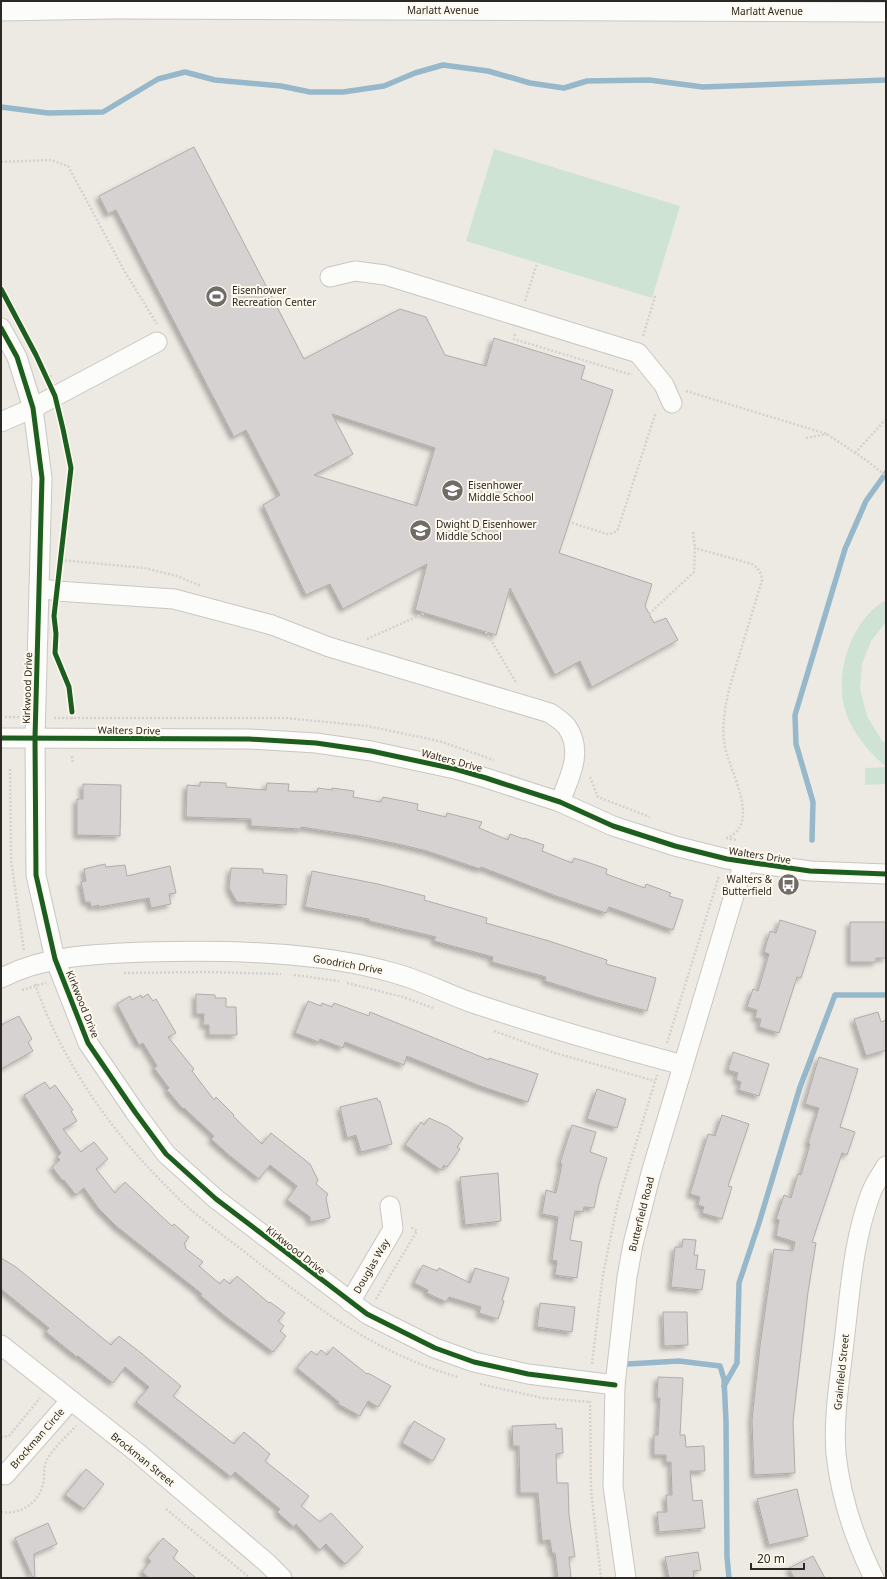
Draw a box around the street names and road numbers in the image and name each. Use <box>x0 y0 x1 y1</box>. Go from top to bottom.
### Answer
street label: Marlatt Avenue <box>407 3 479 17</box>
street label: Marlatt Avenue <box>731 4 803 18</box>
street label: Kirkwood Drive <box>19 652 35 724</box>
street label: Walters Drive <box>97 722 161 738</box>
street label: Walters Drive <box>420 745 484 775</box>
street label: Walters Drive <box>728 843 792 867</box>
street label: Goodrich Drive <box>312 951 384 977</box>
street label: Kirkwood Drive <box>63 968 103 1040</box>
street label: Butterfield Road <box>625 1175 657 1253</box>
street label: Kirkwood Drive <box>263 1222 329 1278</box>
street label: Douglas Way <box>350 1235 393 1296</box>
street label: Grainfield Street <box>830 1333 852 1411</box>
street label: Brockman Circle <box>7 1404 68 1471</box>
street label: Brockman Street <box>108 1429 178 1489</box>

